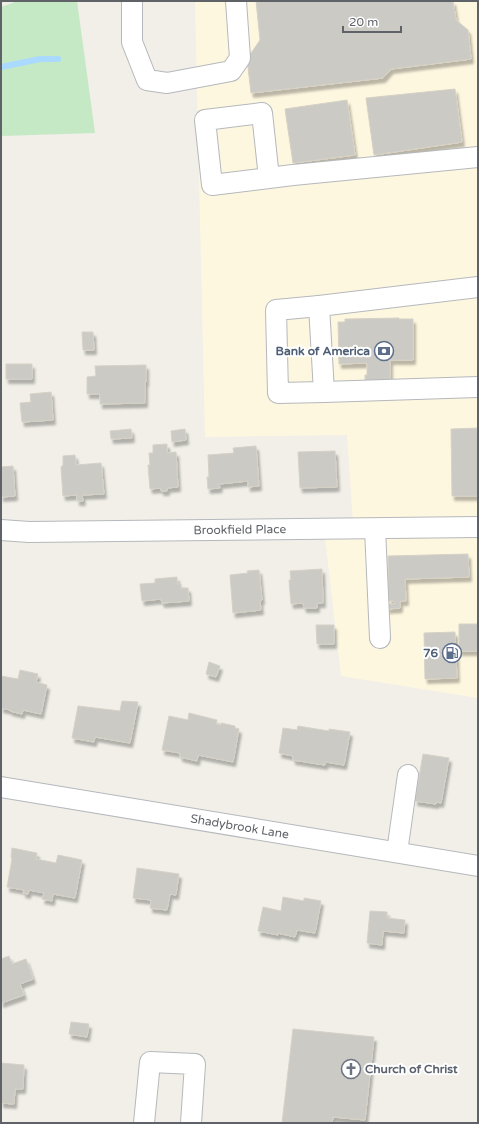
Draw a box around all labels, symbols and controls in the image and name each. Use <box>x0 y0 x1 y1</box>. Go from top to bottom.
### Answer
scale bar <box>343 8 401 34</box>
text: 20 m <box>349 15 378 29</box>
bank icon: Bank of America <box>373 340 395 362</box>
place label: Bank of America <box>276 344 370 358</box>
street label: Brookfield Place <box>193 522 287 537</box>
fuel station icon: 76 <box>441 642 463 664</box>
place label: 76 <box>423 646 438 660</box>
street label: Shadybrook Lane <box>190 812 290 842</box>
church icon: Church of Christ <box>340 1058 362 1080</box>
place label: Church of Christ <box>365 1062 458 1076</box>

